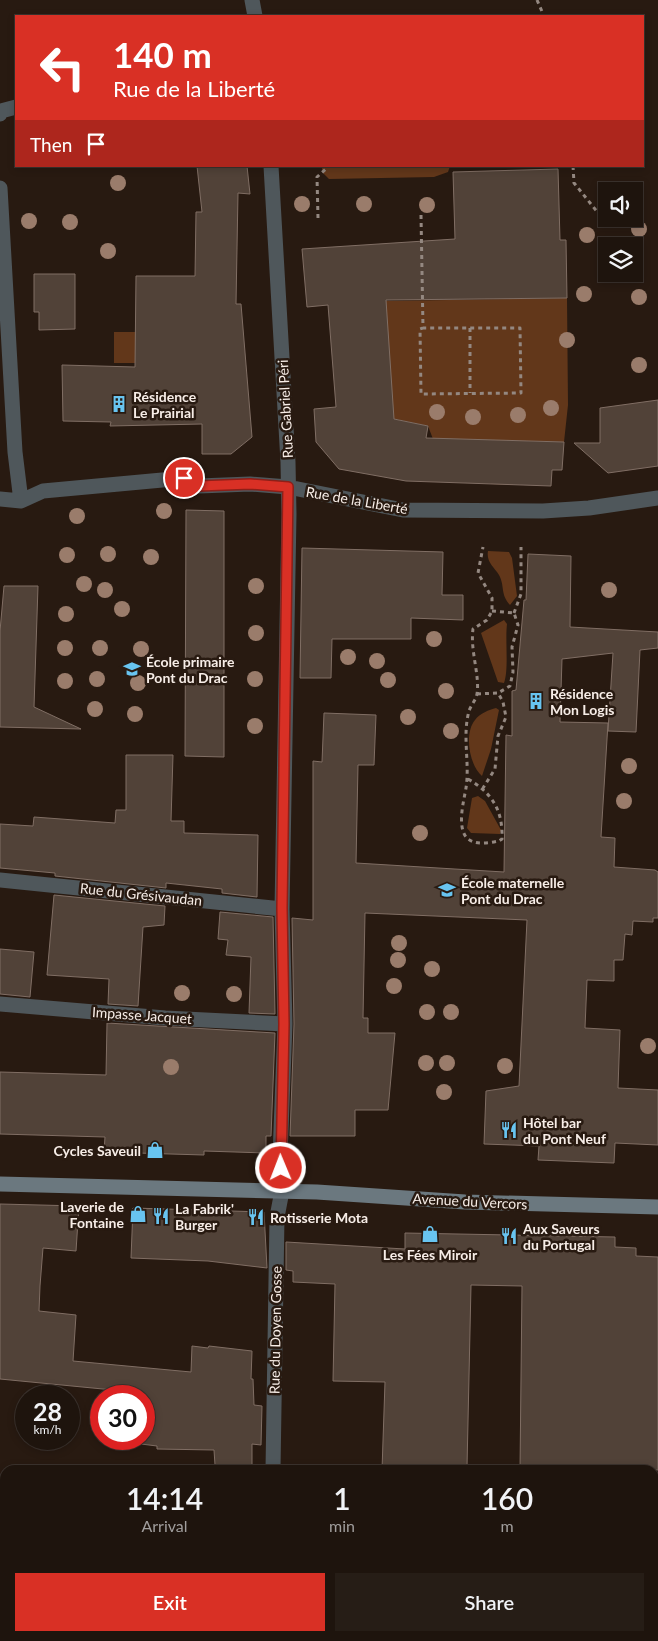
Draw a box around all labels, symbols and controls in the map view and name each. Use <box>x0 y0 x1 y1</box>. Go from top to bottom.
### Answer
text: 140 m <box>113 33 212 75</box>
icon: left <box>30 35 95 100</box>
text: Rue de la Liberté <box>113 75 275 102</box>
icon: arrive <box>82 130 110 158</box>
text: Then <box>30 133 72 156</box>
map controls <box>598 182 643 282</box>
button: sound <box>598 182 643 227</box>
button: layers <box>598 237 643 282</box>
street label: Rue Gabriel Péri <box>274 359 296 459</box>
place label: Résidence Le Prairial <box>133 388 197 421</box>
building icon: Résidence Le Prairial <box>109 394 129 414</box>
pin <box>163 457 205 499</box>
icon: arrive <box>170 464 198 492</box>
street label: Rue de la Liberté <box>305 483 409 517</box>
place label: École primaire Pont du Drac <box>146 653 235 686</box>
school or university icon: École primaire Pont du Drac <box>122 659 142 679</box>
place label: Résidence Mon Logis <box>550 685 614 718</box>
building icon: Résidence Mon Logis <box>526 691 546 711</box>
place label: École maternelle Pont du Drac <box>461 874 565 907</box>
street label: Rue du Grésivaudan <box>79 879 203 909</box>
school or university icon: École maternelle Pont du Drac <box>437 880 457 900</box>
street label: Impasse Jacquet <box>92 1003 192 1027</box>
place label: Hôtel bar du Pont Neuf <box>523 1114 606 1147</box>
restaurant icon: Hôtel bar du Pont Neuf <box>499 1120 519 1140</box>
shop icon: Cycles Saveuil <box>145 1140 165 1160</box>
position arrow <box>254 1141 306 1193</box>
place label: Cycles Saveuil <box>53 1142 141 1159</box>
street label: Avenue du Vercors <box>412 1190 528 1212</box>
place label: Laverie de Fontaine <box>60 1198 125 1231</box>
place label: La Fabrik' Burger <box>175 1200 234 1233</box>
shop icon: Laverie de Fontaine <box>128 1204 148 1224</box>
restaurant icon: La Fabrik' Burger <box>151 1206 171 1226</box>
restaurant icon: Rotisserie Mota <box>246 1207 266 1227</box>
place label: Rotisserie Mota <box>270 1209 368 1226</box>
place label: Aux Saveurs du Portugal <box>522 1220 600 1253</box>
shop icon: Les Fées Miroir <box>420 1224 440 1244</box>
restaurant icon: Aux Saveurs du Portugal <box>499 1226 519 1246</box>
place label: Les Fées Miroir <box>383 1246 478 1263</box>
street label: Rue du Doyen Gosse <box>265 1266 285 1394</box>
speed limit sign: 30 <box>90 1385 155 1450</box>
text: 28 <box>33 1396 62 1426</box>
text: km/h <box>33 1422 62 1437</box>
text: 14:14 <box>126 1480 203 1516</box>
text: 1 <box>333 1480 351 1516</box>
text: 160 <box>481 1480 533 1516</box>
text: Arrival <box>141 1516 188 1535</box>
text: min <box>329 1516 355 1535</box>
text: m <box>500 1516 514 1535</box>
button: Exit <box>15 1573 325 1631</box>
button: Share <box>335 1573 644 1631</box>

